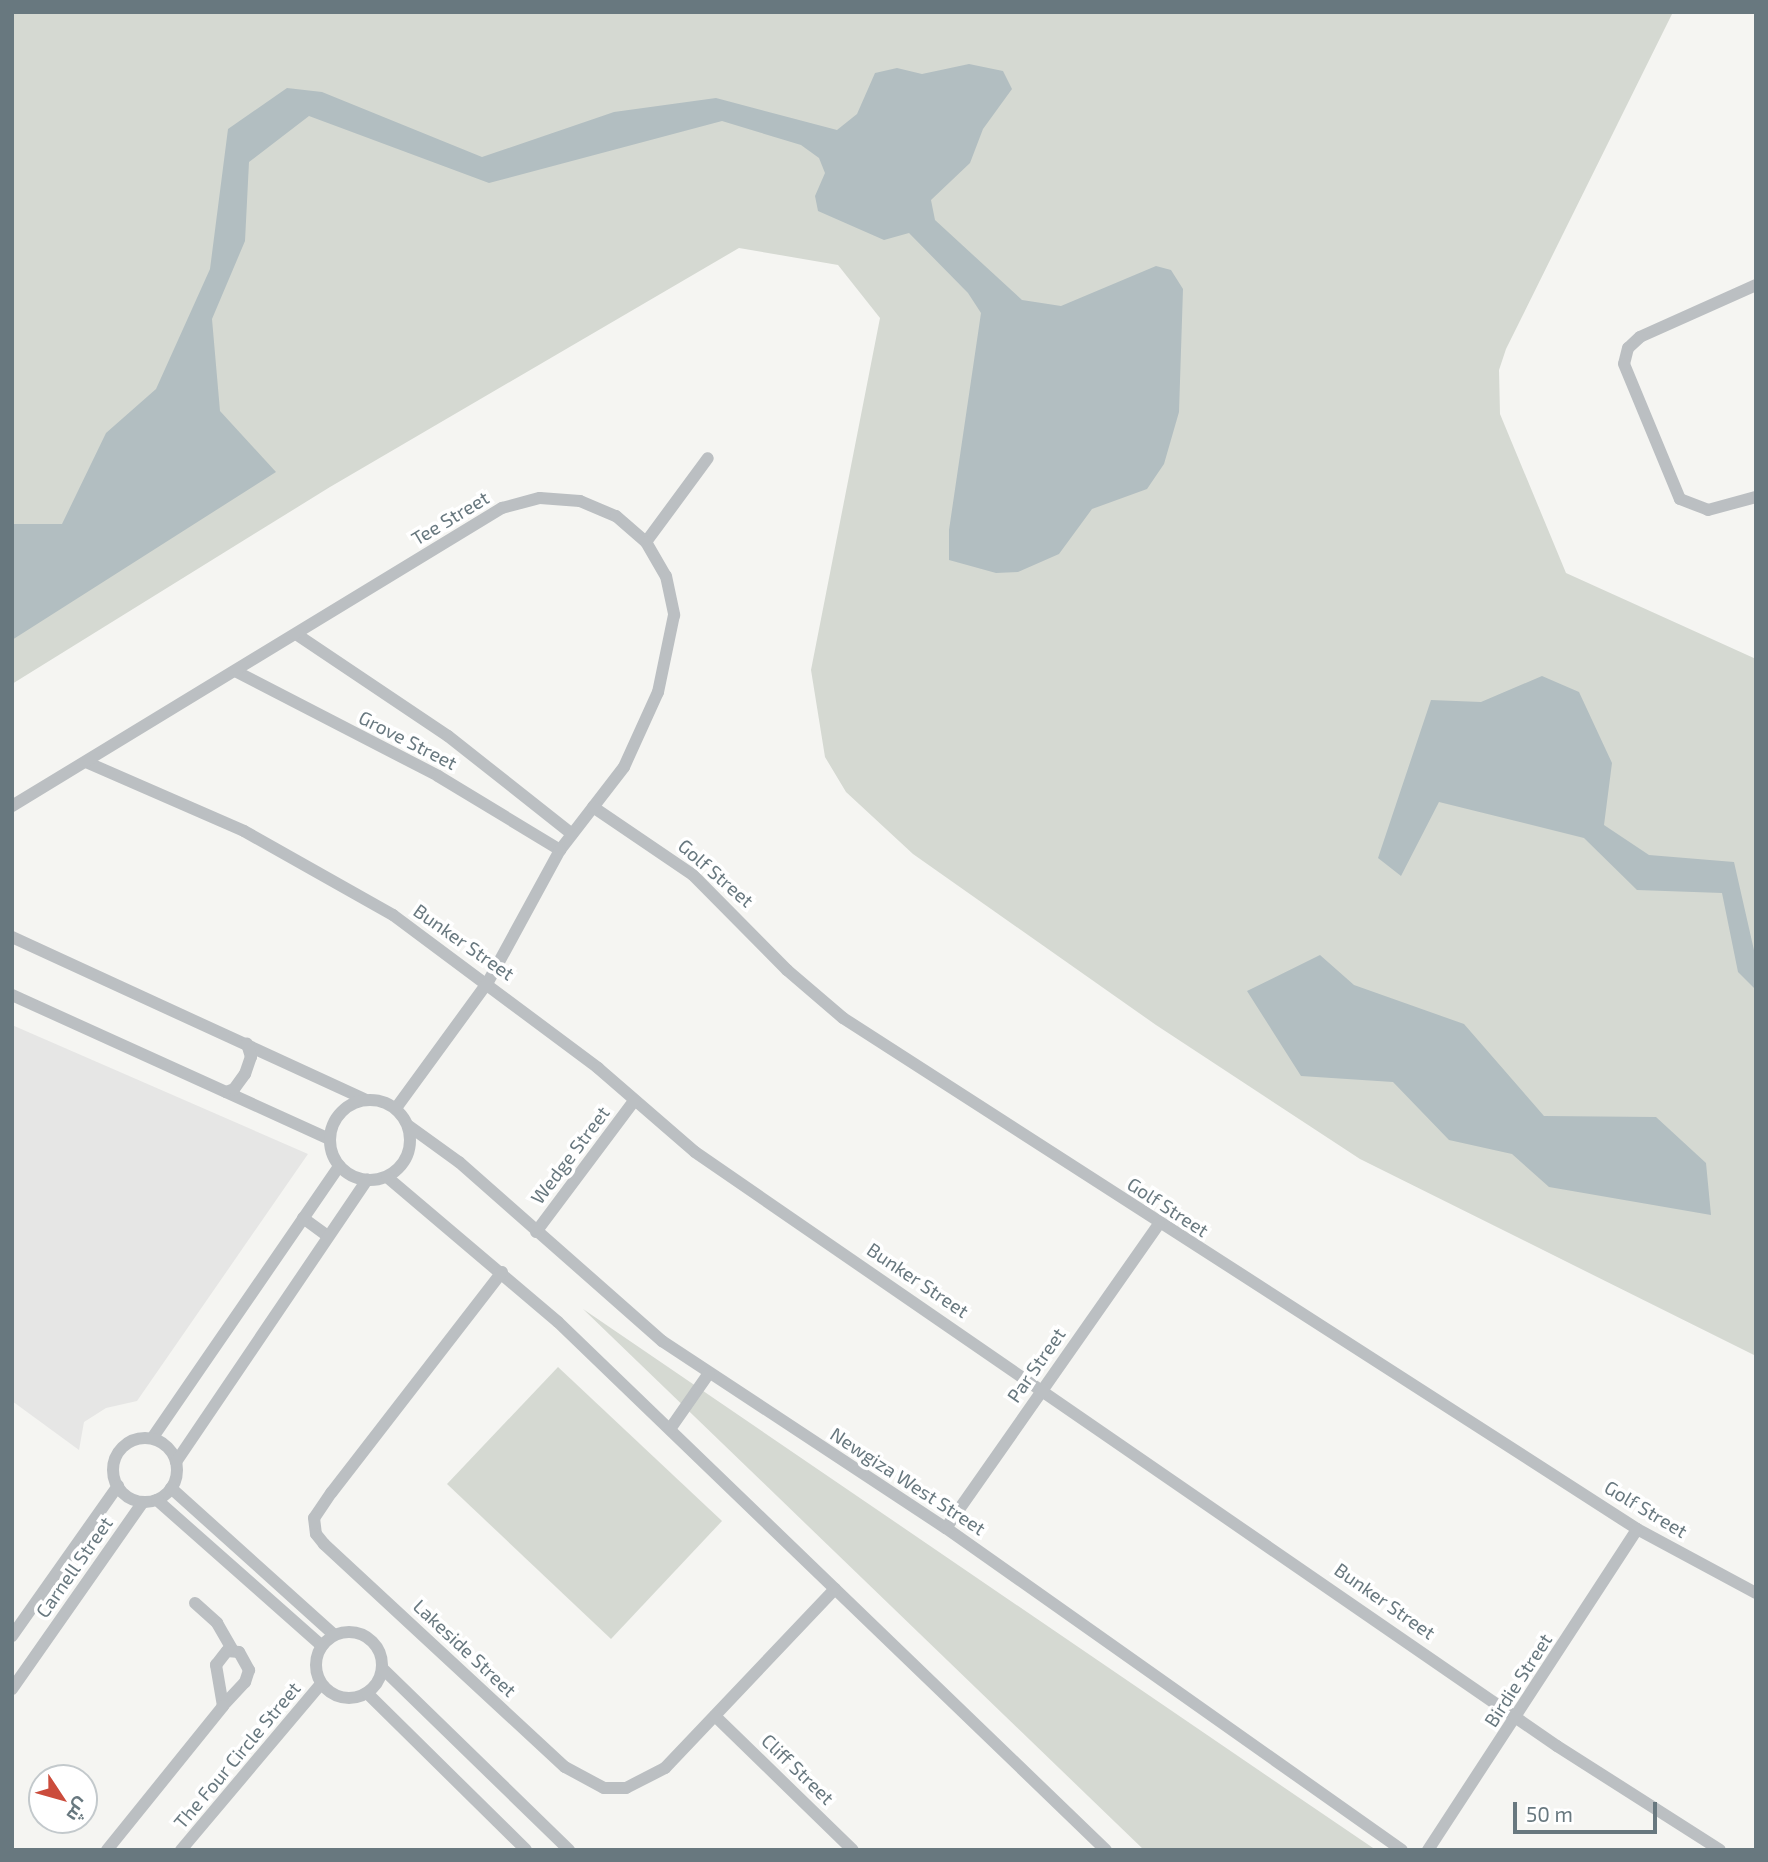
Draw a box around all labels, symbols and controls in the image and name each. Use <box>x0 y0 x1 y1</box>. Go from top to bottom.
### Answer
street label: Tee Street <box>407 486 493 550</box>
street label: Grove Street <box>355 706 461 774</box>
street label: Golf Street <box>674 834 758 912</box>
street label: Bunker Street <box>409 899 519 985</box>
street label: Wedge Street <box>526 1102 614 1208</box>
street label: Golf Street <box>1123 1172 1213 1242</box>
street label: Bunker Street <box>863 1238 973 1322</box>
street label: Par Street <box>1002 1323 1070 1407</box>
street label: Newgiza West Street <box>826 1422 990 1540</box>
street label: Golf Street <box>1600 1475 1692 1543</box>
street label: Carnell Street <box>31 1512 117 1622</box>
street label: Bunker Street <box>1330 1558 1440 1644</box>
street label: Lakeside Street <box>409 1595 521 1701</box>
street label: Birdie Street <box>1479 1629 1557 1731</box>
street label: The Four Circle Street <box>169 1677 305 1833</box>
street label: Cliff Street <box>757 1729 839 1809</box>
north arrow <box>28 1764 98 1834</box>
scale bar <box>1516 1788 1660 1832</box>
text: ش <box>62 1794 95 1827</box>
text: 50 m <box>1526 1801 1573 1826</box>

